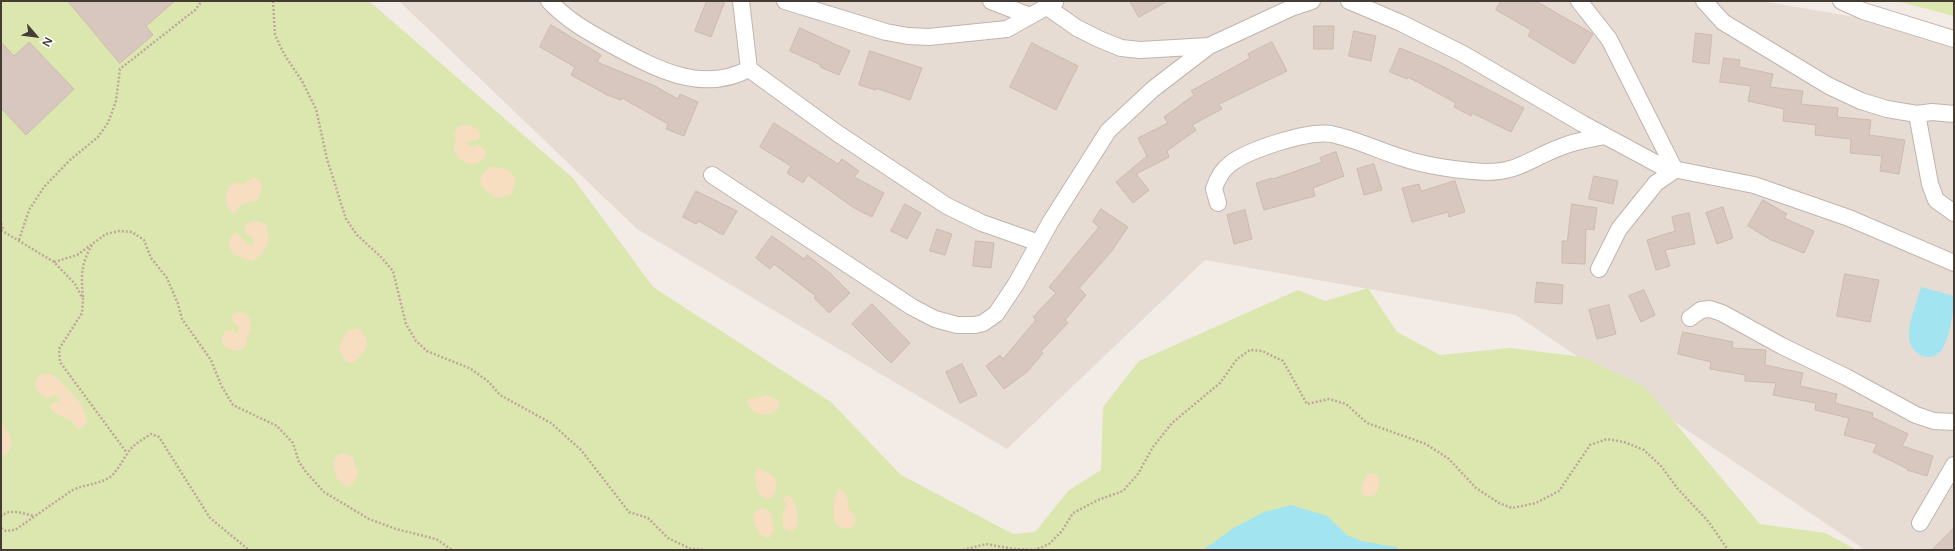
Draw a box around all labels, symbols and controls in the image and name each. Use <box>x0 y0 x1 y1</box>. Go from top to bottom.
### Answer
north arrow <box>16 16 56 56</box>
text: N <box>39 35 55 49</box>

